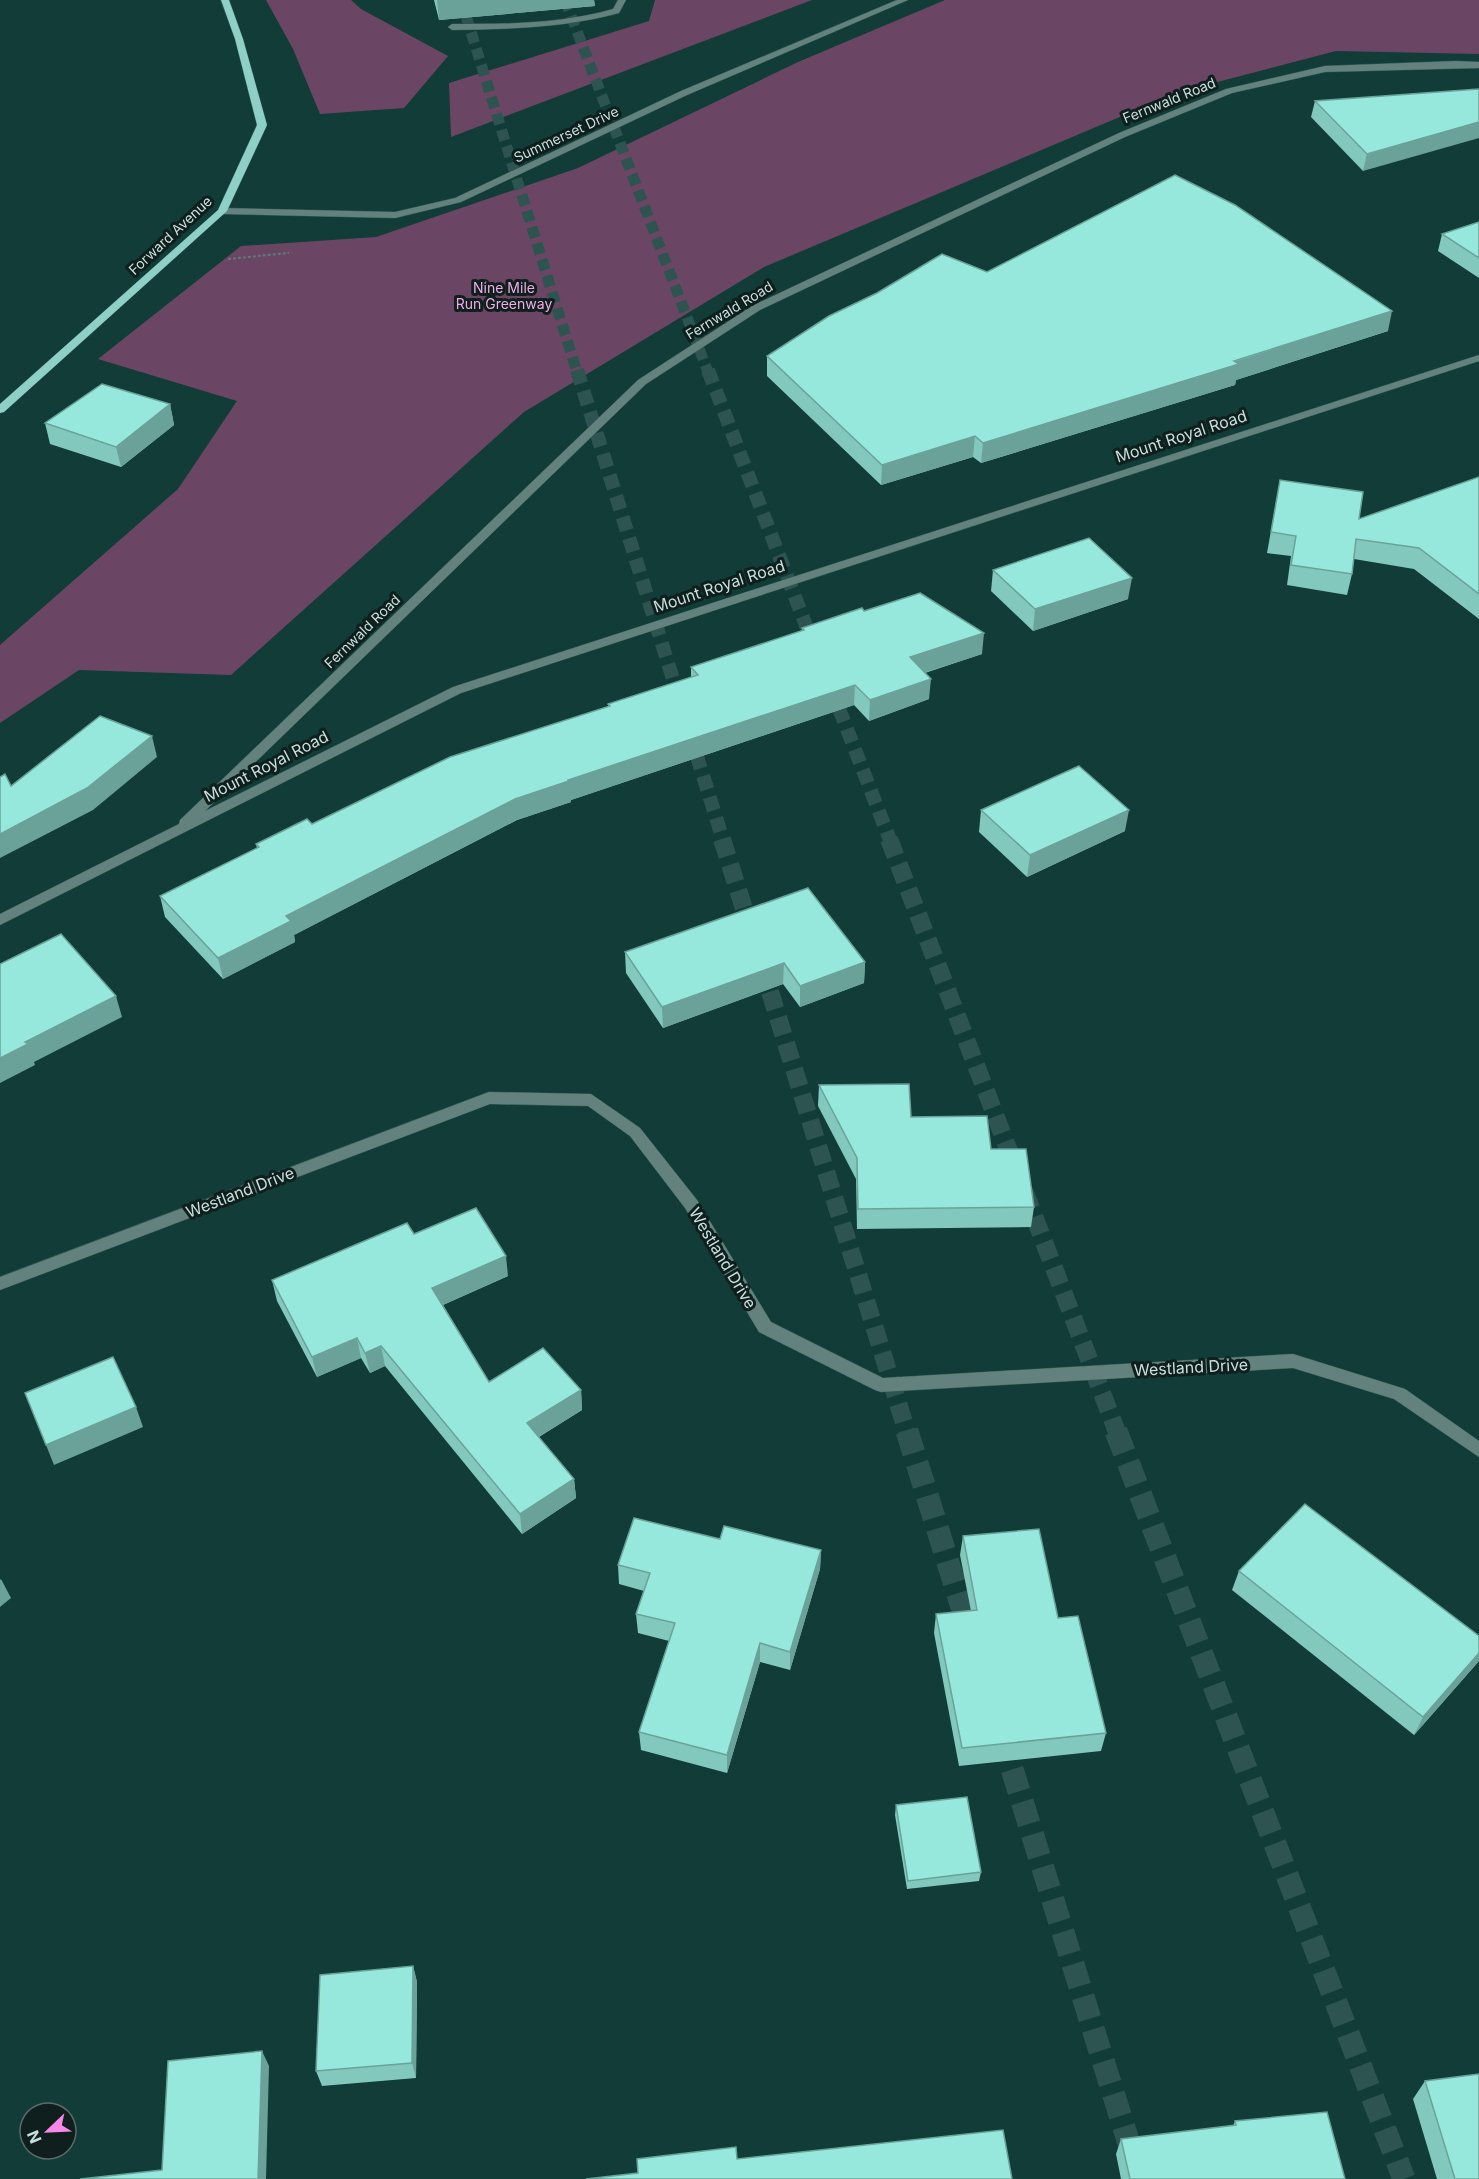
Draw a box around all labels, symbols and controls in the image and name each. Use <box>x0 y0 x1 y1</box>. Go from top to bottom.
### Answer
street label: Fernwald Road <box>1120 74 1218 126</box>
street label: Summerset Drive <box>511 102 621 166</box>
street label: Forward Avenue <box>125 192 215 278</box>
street label: Fernwald Road <box>682 277 776 343</box>
park label: Nine Mile Run Greenway <box>456 279 552 312</box>
street label: Mount Royal Road <box>1113 405 1249 467</box>
street label: Mount Royal Road <box>651 555 787 617</box>
street label: Fernwald Road <box>321 591 403 671</box>
street label: Mount Royal Road <box>200 726 332 806</box>
street label: Westland Drive <box>183 1162 297 1222</box>
street label: Westland Drive <box>685 1204 761 1312</box>
street label: Westland Drive <box>1133 1354 1249 1380</box>
north arrow <box>18 2101 78 2161</box>
text: N <box>23 2127 46 2146</box>

